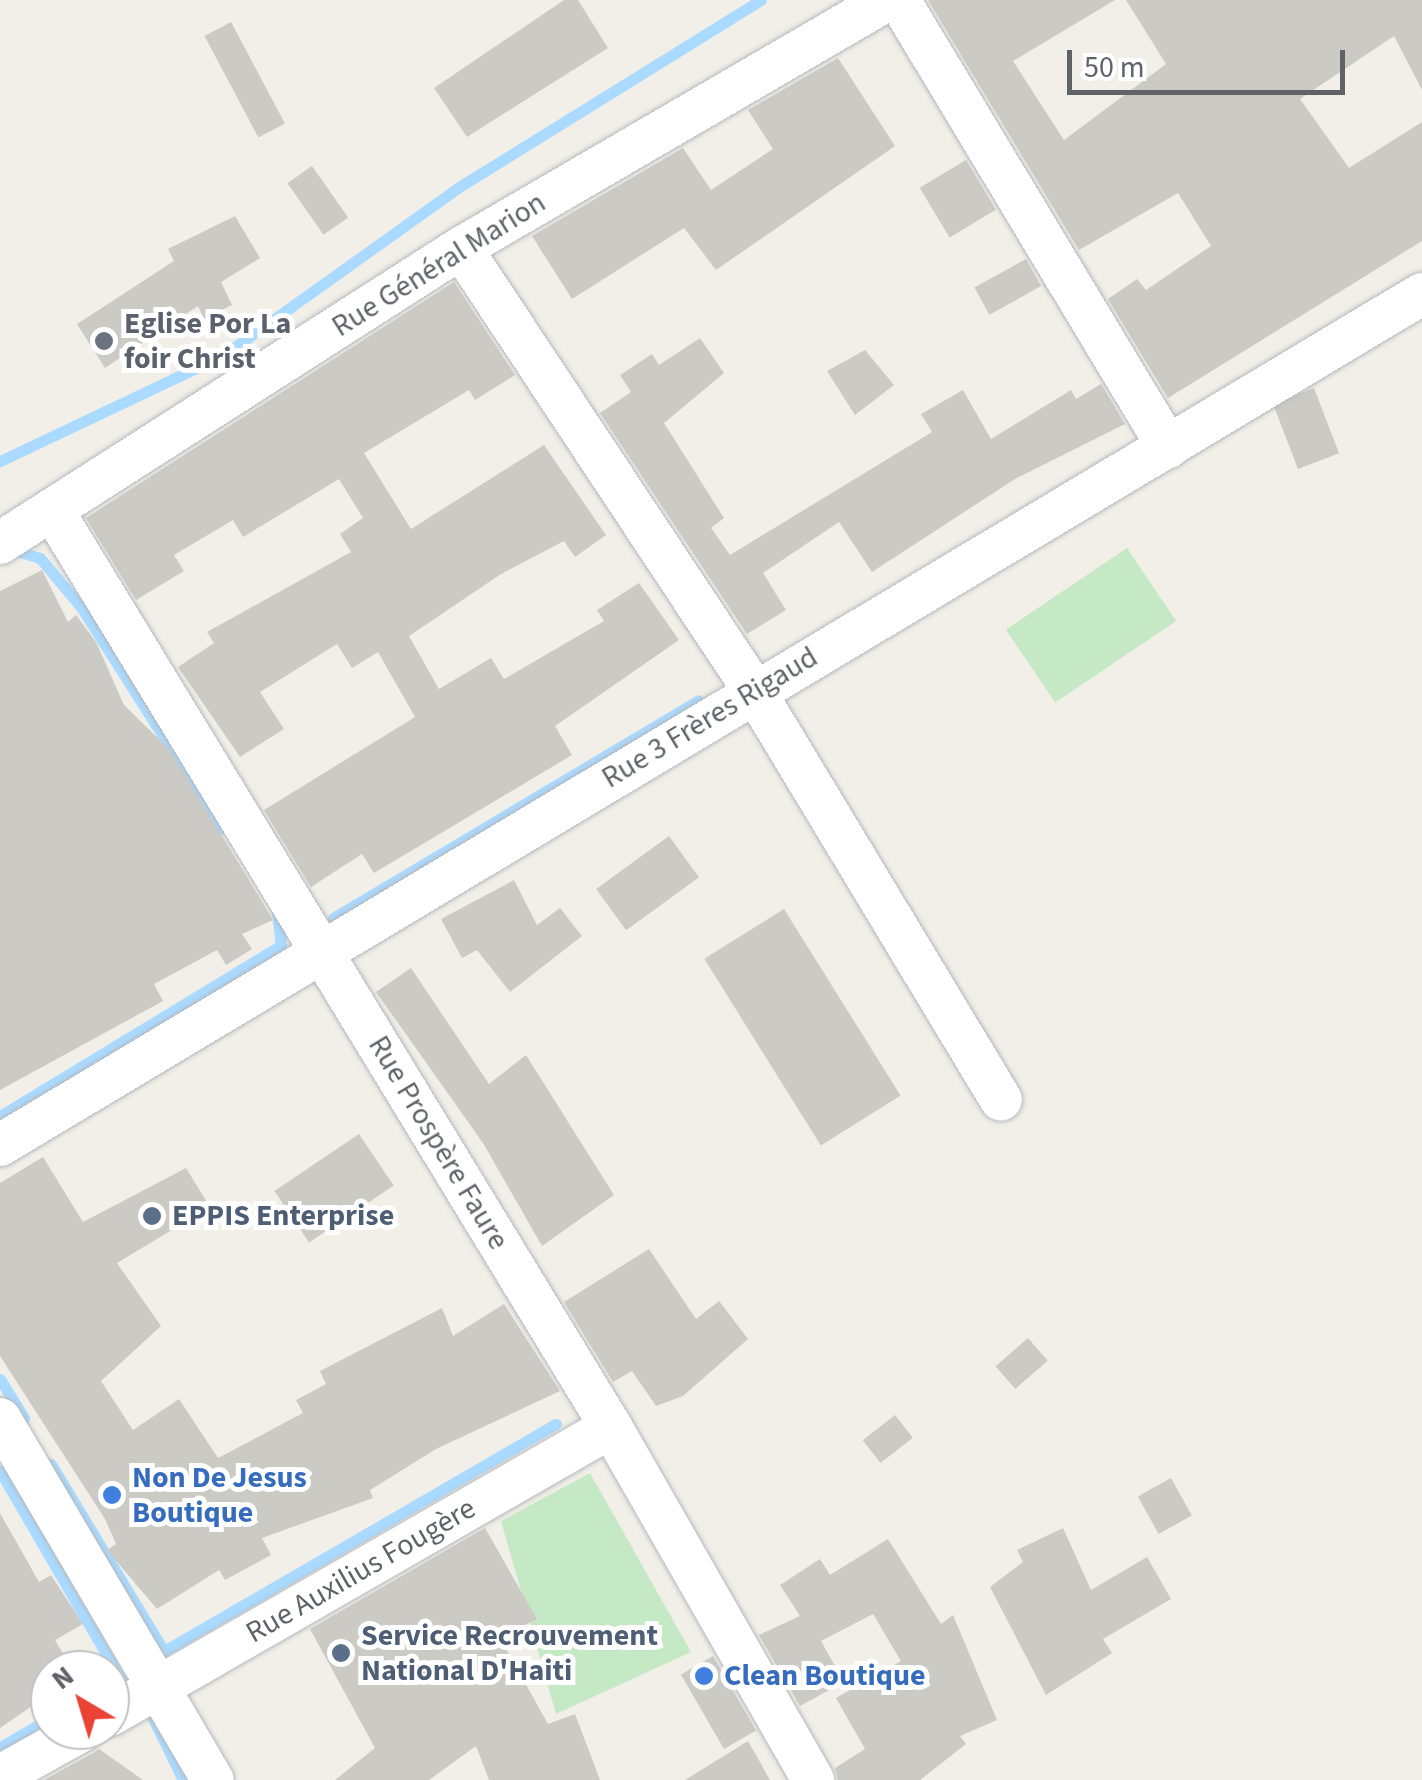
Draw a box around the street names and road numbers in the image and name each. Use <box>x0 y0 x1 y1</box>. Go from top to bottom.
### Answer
street label: Rue Général Marion <box>326 185 552 345</box>
street label: Rue 3 Frères Rigaud <box>596 639 824 797</box>
street label: Rue Prospère Faure <box>360 1030 516 1256</box>
street label: Rue Auxilius Fougère <box>240 1491 482 1651</box>

